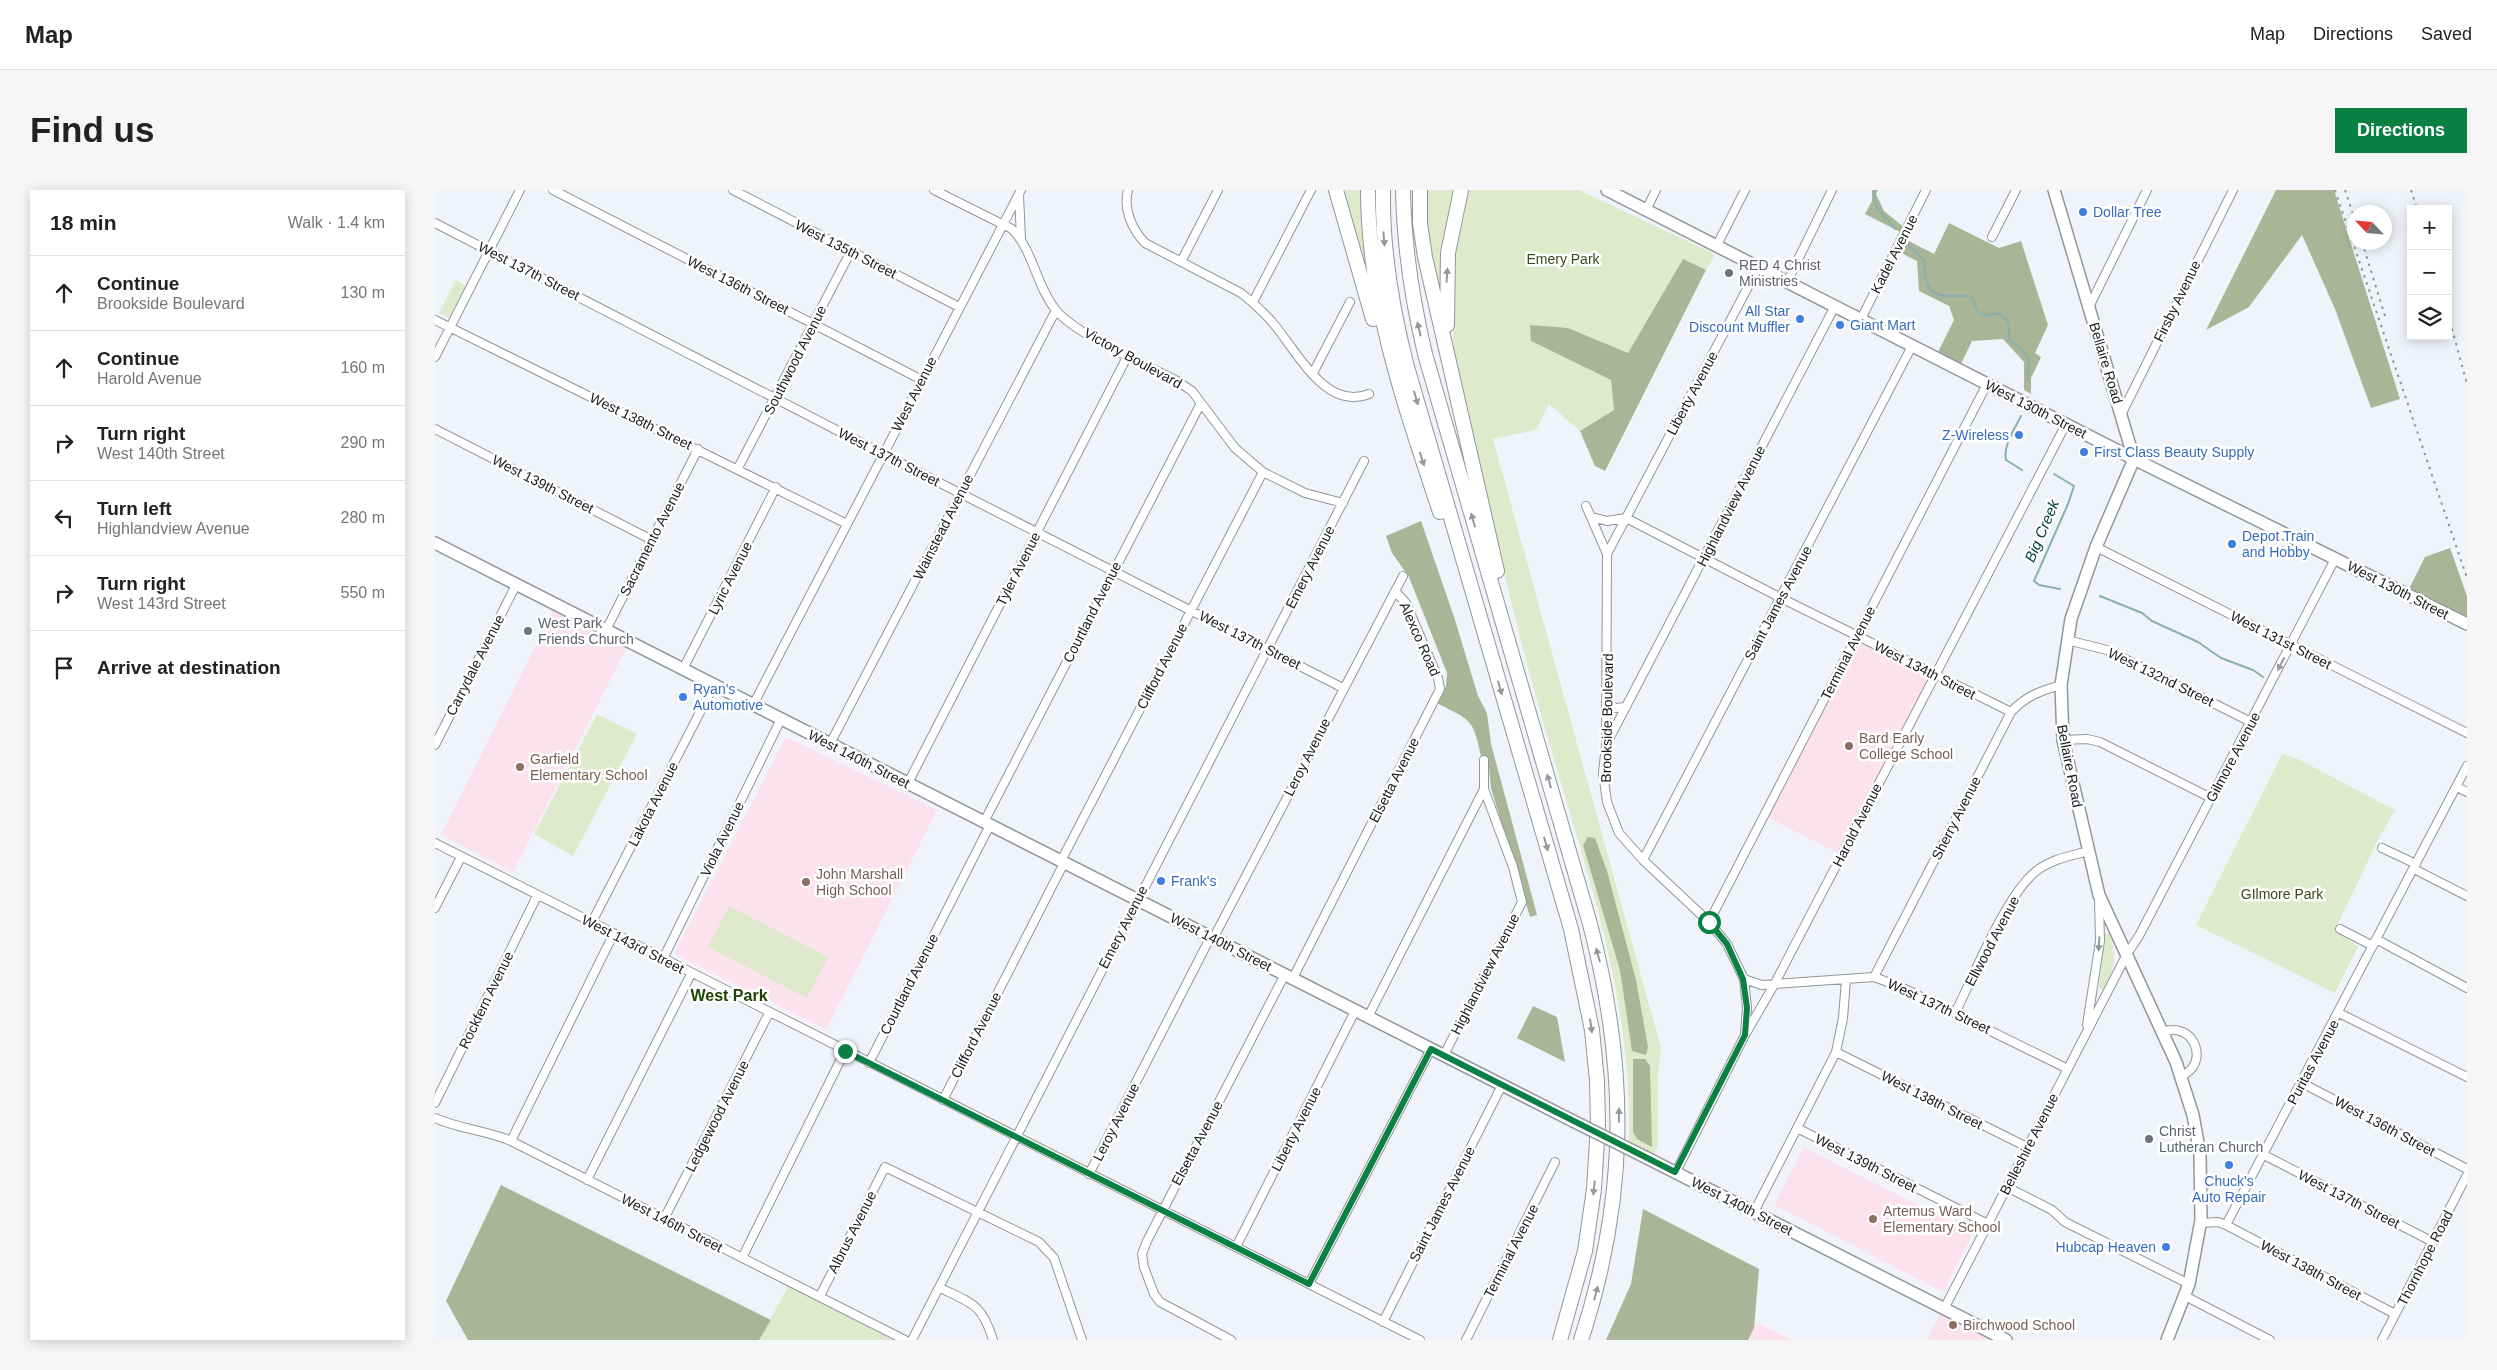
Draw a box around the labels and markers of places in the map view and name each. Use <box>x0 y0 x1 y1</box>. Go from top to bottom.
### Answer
place label: Dollar Tree <box>2093 204 2162 220</box>
marker: Dollar Tree <box>2077 206 2089 218</box>
place label: RED 4 Christ Ministries <box>1739 257 1821 289</box>
marker: RED 4 Christ Ministries <box>1723 267 1735 279</box>
place label: All Star Discount Muffler <box>1689 303 1790 335</box>
marker: All Star Discount Muffler <box>1794 313 1806 325</box>
place label: Giant Mart <box>1850 317 1915 333</box>
marker: Giant Mart <box>1834 319 1846 331</box>
place label: Z-Wireless <box>1942 427 2009 443</box>
marker: Z-Wireless <box>2013 429 2025 441</box>
place label: First Class Beauty Supply <box>2094 444 2254 460</box>
marker: First Class Beauty Supply <box>2078 446 2090 458</box>
place label: Depot Train and Hobby <box>2242 528 2314 560</box>
marker: Depot Train and Hobby <box>2226 538 2238 550</box>
place label: West Park Friends Church <box>538 615 634 647</box>
marker: West Park Friends Church <box>522 625 534 637</box>
place label: Ryan's Automotive <box>693 681 763 713</box>
marker: Ryan's Automotive <box>677 691 689 703</box>
place label: Bard Early College School <box>1859 730 1953 762</box>
marker: Bard Early College School <box>1843 740 1855 752</box>
place label: Garfield Elementary School <box>530 751 648 783</box>
marker: Garfield Elementary School <box>514 761 526 773</box>
place label: John Marshall High School <box>816 866 903 898</box>
place label: Frank's <box>1171 873 1216 889</box>
marker: Frank's <box>1155 875 1167 887</box>
marker: John Marshall High School <box>800 876 812 888</box>
place label: Christ Lutheran Church <box>2159 1123 2263 1155</box>
marker: Christ Lutheran Church <box>2143 1133 2155 1145</box>
marker: Chuck's Auto Repair <box>2223 1159 2235 1171</box>
place label: Chuck's Auto Repair <box>2192 1173 2266 1205</box>
place label: Artemus Ward Elementary School <box>1883 1203 2001 1235</box>
marker: Artemus Ward Elementary School <box>1867 1213 1879 1225</box>
place label: Hubcap Heaven <box>2056 1239 2156 1255</box>
marker: Hubcap Heaven <box>2160 1241 2172 1253</box>
place label: Birchwood School <box>1963 1317 2075 1333</box>
marker: Birchwood School <box>1947 1319 1959 1331</box>

